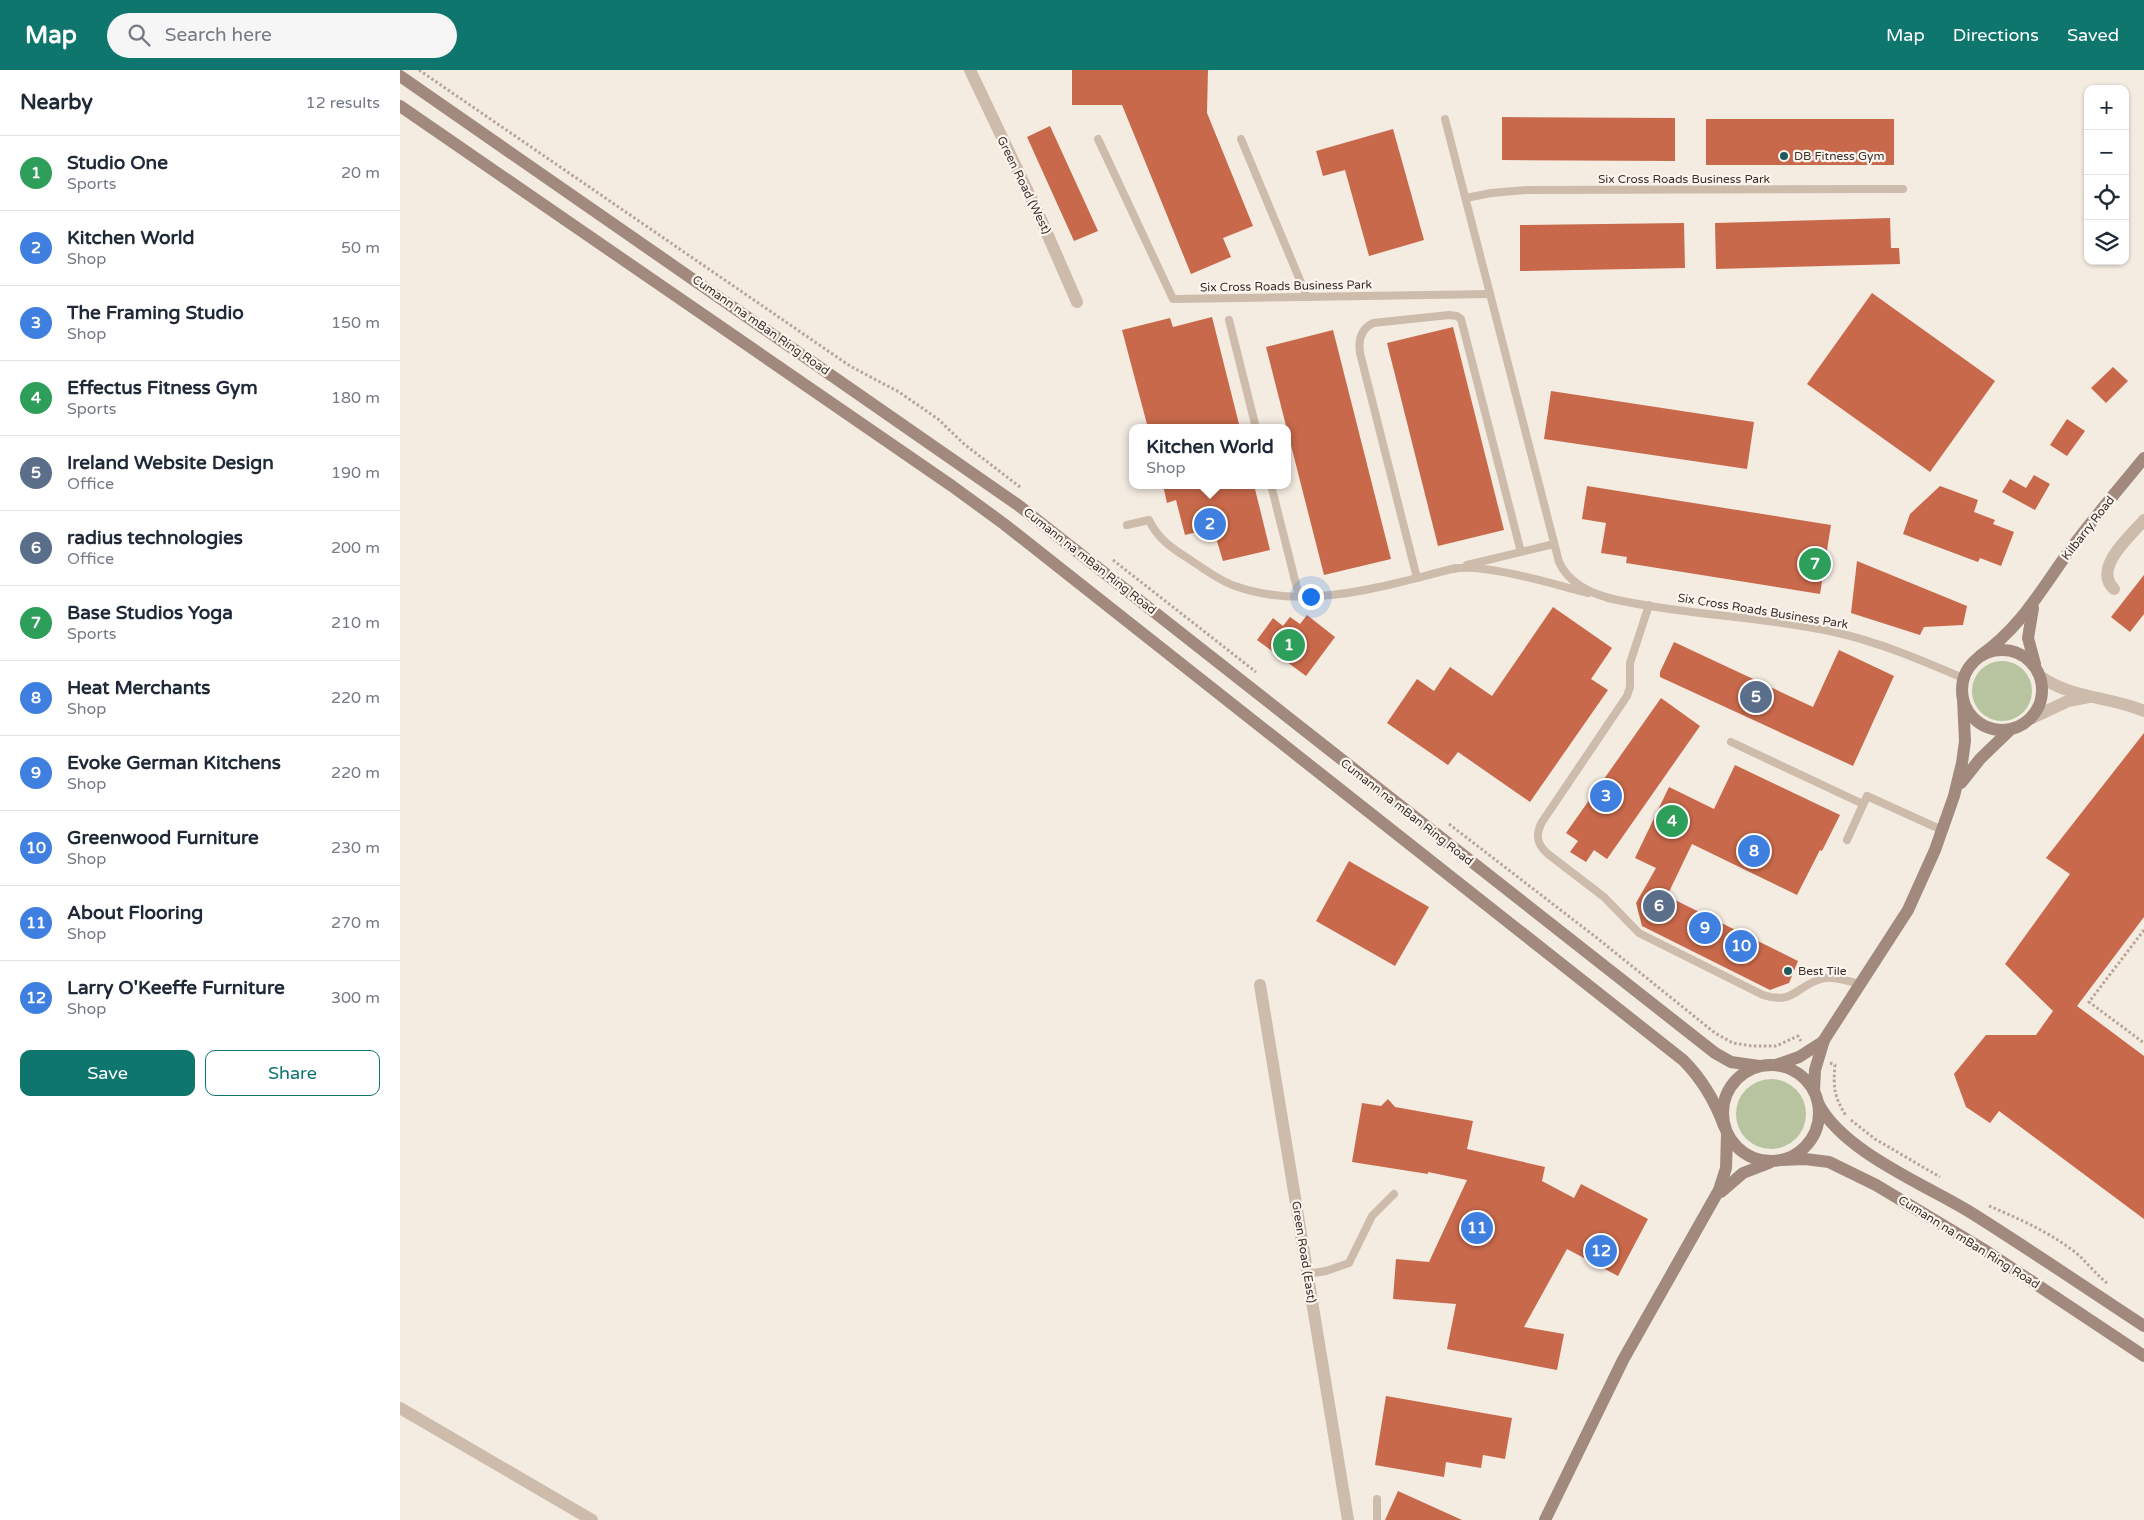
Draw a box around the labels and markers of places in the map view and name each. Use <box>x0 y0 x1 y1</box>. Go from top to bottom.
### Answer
place label: DB Fitness Gym <box>1794 149 1884 163</box>
marker: DB Fitness Gym <box>1778 150 1790 162</box>
pin: 2 <box>1194 505 1226 543</box>
pin: 7 <box>1799 545 1831 583</box>
pin: 1 <box>1273 626 1305 664</box>
pin: 5 <box>1740 678 1772 716</box>
pin: 3 <box>1590 777 1622 815</box>
pin: 4 <box>1656 802 1688 840</box>
pin: 8 <box>1738 832 1770 870</box>
pin: 6 <box>1643 887 1675 925</box>
pin: 9 <box>1689 909 1721 947</box>
pin: 10 <box>1725 927 1757 965</box>
place label: Best Tile <box>1798 964 1847 978</box>
marker: Best Tile <box>1782 965 1794 977</box>
pin: 11 <box>1461 1209 1493 1247</box>
pin: 12 <box>1585 1232 1617 1270</box>

